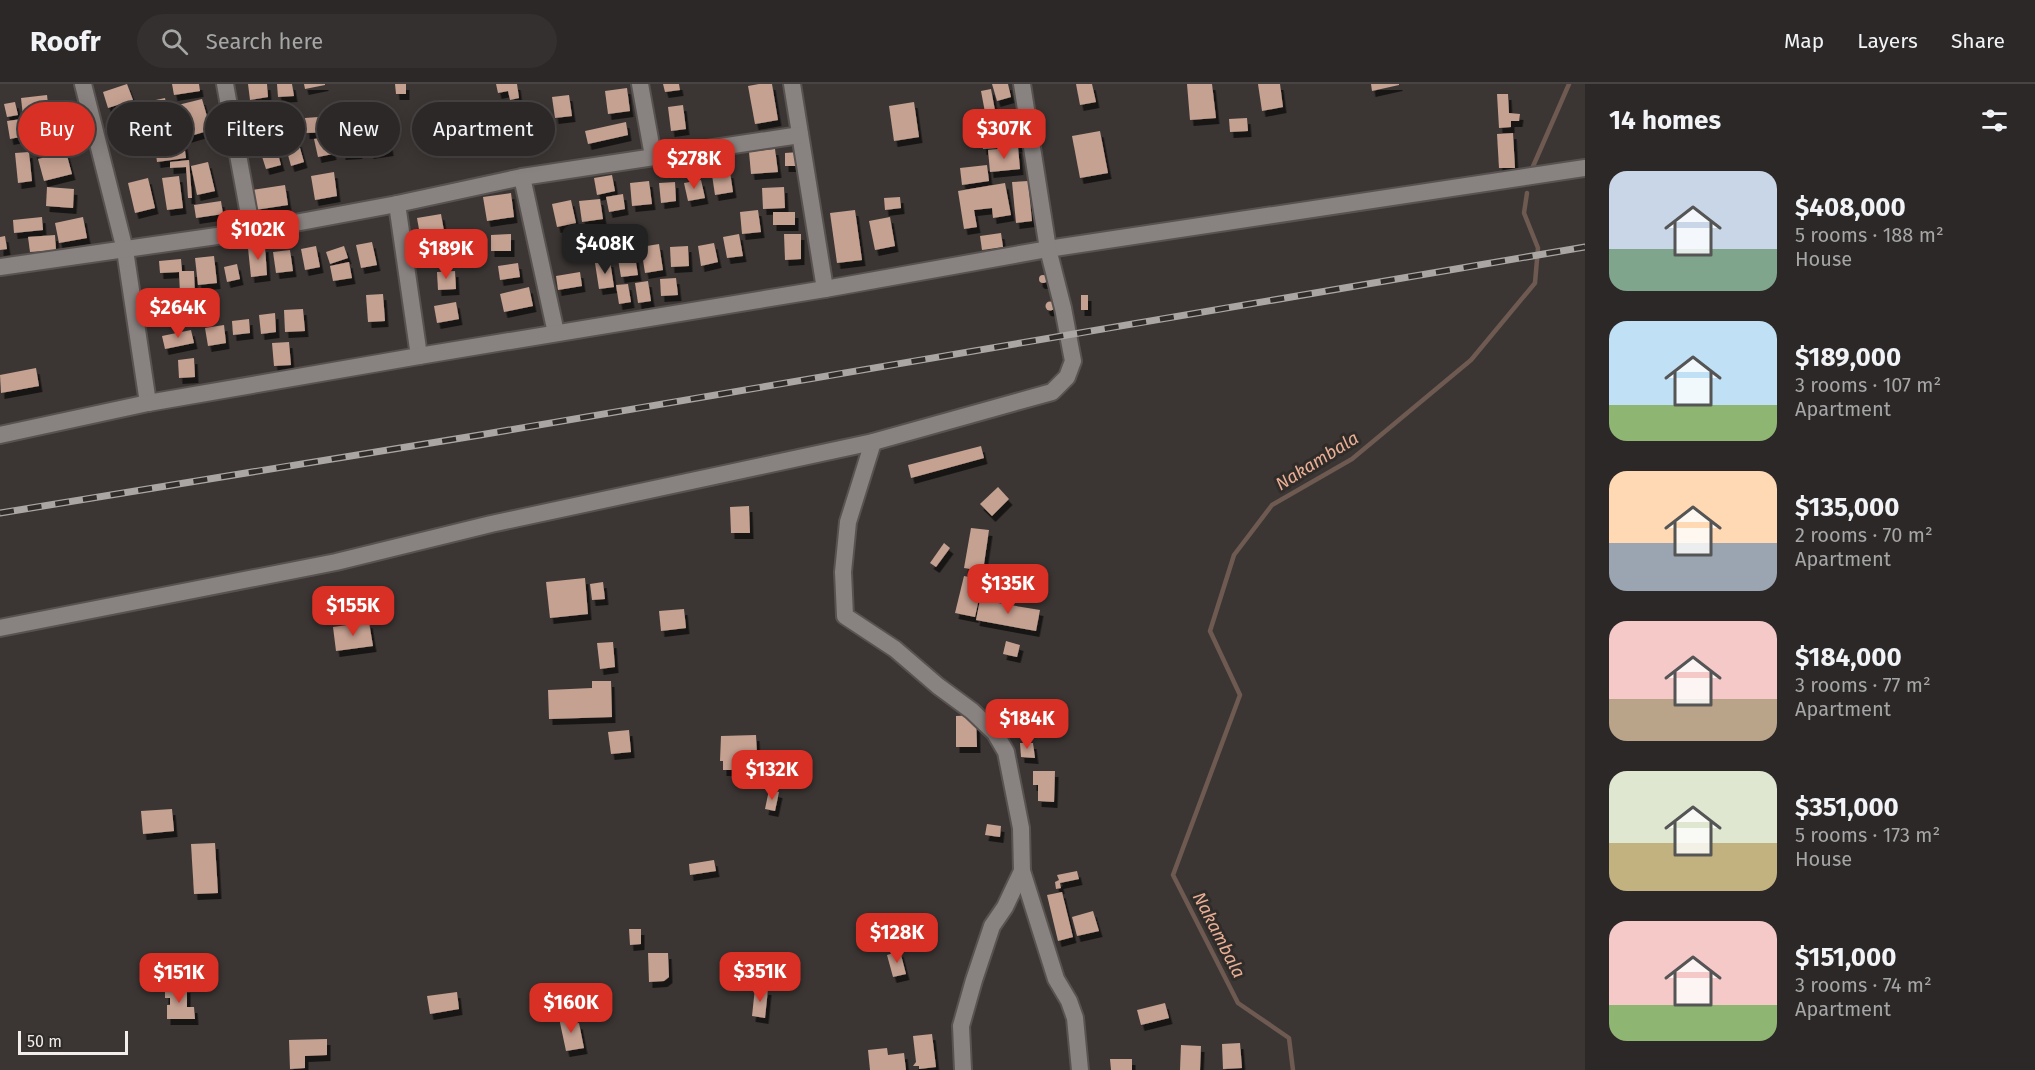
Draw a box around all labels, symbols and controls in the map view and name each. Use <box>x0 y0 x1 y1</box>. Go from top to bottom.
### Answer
search box <box>137 14 557 68</box>
text: Roofr <box>30 25 101 58</box>
icon: search <box>158 25 191 58</box>
text: Search here <box>206 28 323 55</box>
text: Map <box>1784 28 1824 54</box>
text: Layers <box>1857 28 1918 54</box>
text: Share <box>1951 28 2005 54</box>
chip: Buy <box>18 102 95 156</box>
chip: Rent <box>107 102 193 156</box>
chip: Filters <box>205 102 305 156</box>
chip: New <box>317 102 400 156</box>
chip: Apartment <box>412 102 555 156</box>
icon: filters <box>1978 104 2011 137</box>
text: 14 homes <box>1609 105 1721 136</box>
pin: $307K <box>962 109 1046 160</box>
text: $307K <box>977 116 1031 140</box>
pin: $278K <box>652 139 736 190</box>
text: $278K <box>667 146 721 170</box>
text: $408,000 <box>1795 192 1906 223</box>
icon: home <box>1657 195 1729 267</box>
pin: $102K <box>216 210 300 261</box>
text: $102K <box>231 217 285 241</box>
text: 5 rooms · 188 m² <box>1795 223 1944 247</box>
pin: $408K <box>563 224 647 275</box>
pin: $189K <box>404 229 488 280</box>
text: $408K <box>576 231 634 255</box>
text: $189K <box>419 236 473 260</box>
text: House <box>1795 247 1852 271</box>
pin: $264K <box>136 288 220 339</box>
text: $264K <box>150 295 206 319</box>
text: $189,000 <box>1795 342 1901 373</box>
icon: home <box>1657 345 1729 417</box>
text: 3 rooms · 107 m² <box>1795 373 1941 397</box>
text: Apartment <box>1795 397 1891 421</box>
water label: Nakambala <box>1271 427 1363 495</box>
text: $135,000 <box>1795 492 1899 523</box>
icon: home <box>1657 495 1729 567</box>
text: 2 rooms · 70 m² <box>1795 523 1933 547</box>
text: Apartment <box>1795 547 1891 571</box>
pin: $135K <box>966 564 1050 615</box>
text: $135K <box>981 571 1035 595</box>
pin: $155K <box>311 586 395 637</box>
text: $155K <box>326 593 380 617</box>
text: $184,000 <box>1795 642 1902 673</box>
icon: home <box>1657 645 1729 717</box>
text: 3 rooms · 77 m² <box>1795 673 1931 697</box>
text: Apartment <box>1795 697 1891 721</box>
pin: $184K <box>985 699 1069 750</box>
text: $184K <box>999 706 1055 730</box>
pin: $132K <box>730 750 814 801</box>
text: $132K <box>746 757 798 781</box>
text: $351,000 <box>1795 792 1899 823</box>
icon: home <box>1657 795 1729 867</box>
text: 5 rooms · 173 m² <box>1795 823 1940 847</box>
text: House <box>1795 847 1852 871</box>
water label: Nakambala <box>1188 888 1250 982</box>
pin: $128K <box>855 913 939 964</box>
text: $128K <box>870 920 924 944</box>
text: $151,000 <box>1795 942 1896 973</box>
icon: home <box>1657 945 1729 1017</box>
pin: $351K <box>718 952 802 1003</box>
pin: $151K <box>137 953 221 1004</box>
text: $351K <box>734 959 786 983</box>
text: $151K <box>153 960 205 984</box>
text: 3 rooms · 74 m² <box>1795 973 1932 997</box>
pin: $160K <box>529 983 613 1034</box>
text: $160K <box>543 990 599 1014</box>
text: Apartment <box>1795 997 1891 1021</box>
scale bar <box>18 1028 128 1056</box>
text: 50 m <box>27 1032 62 1051</box>

